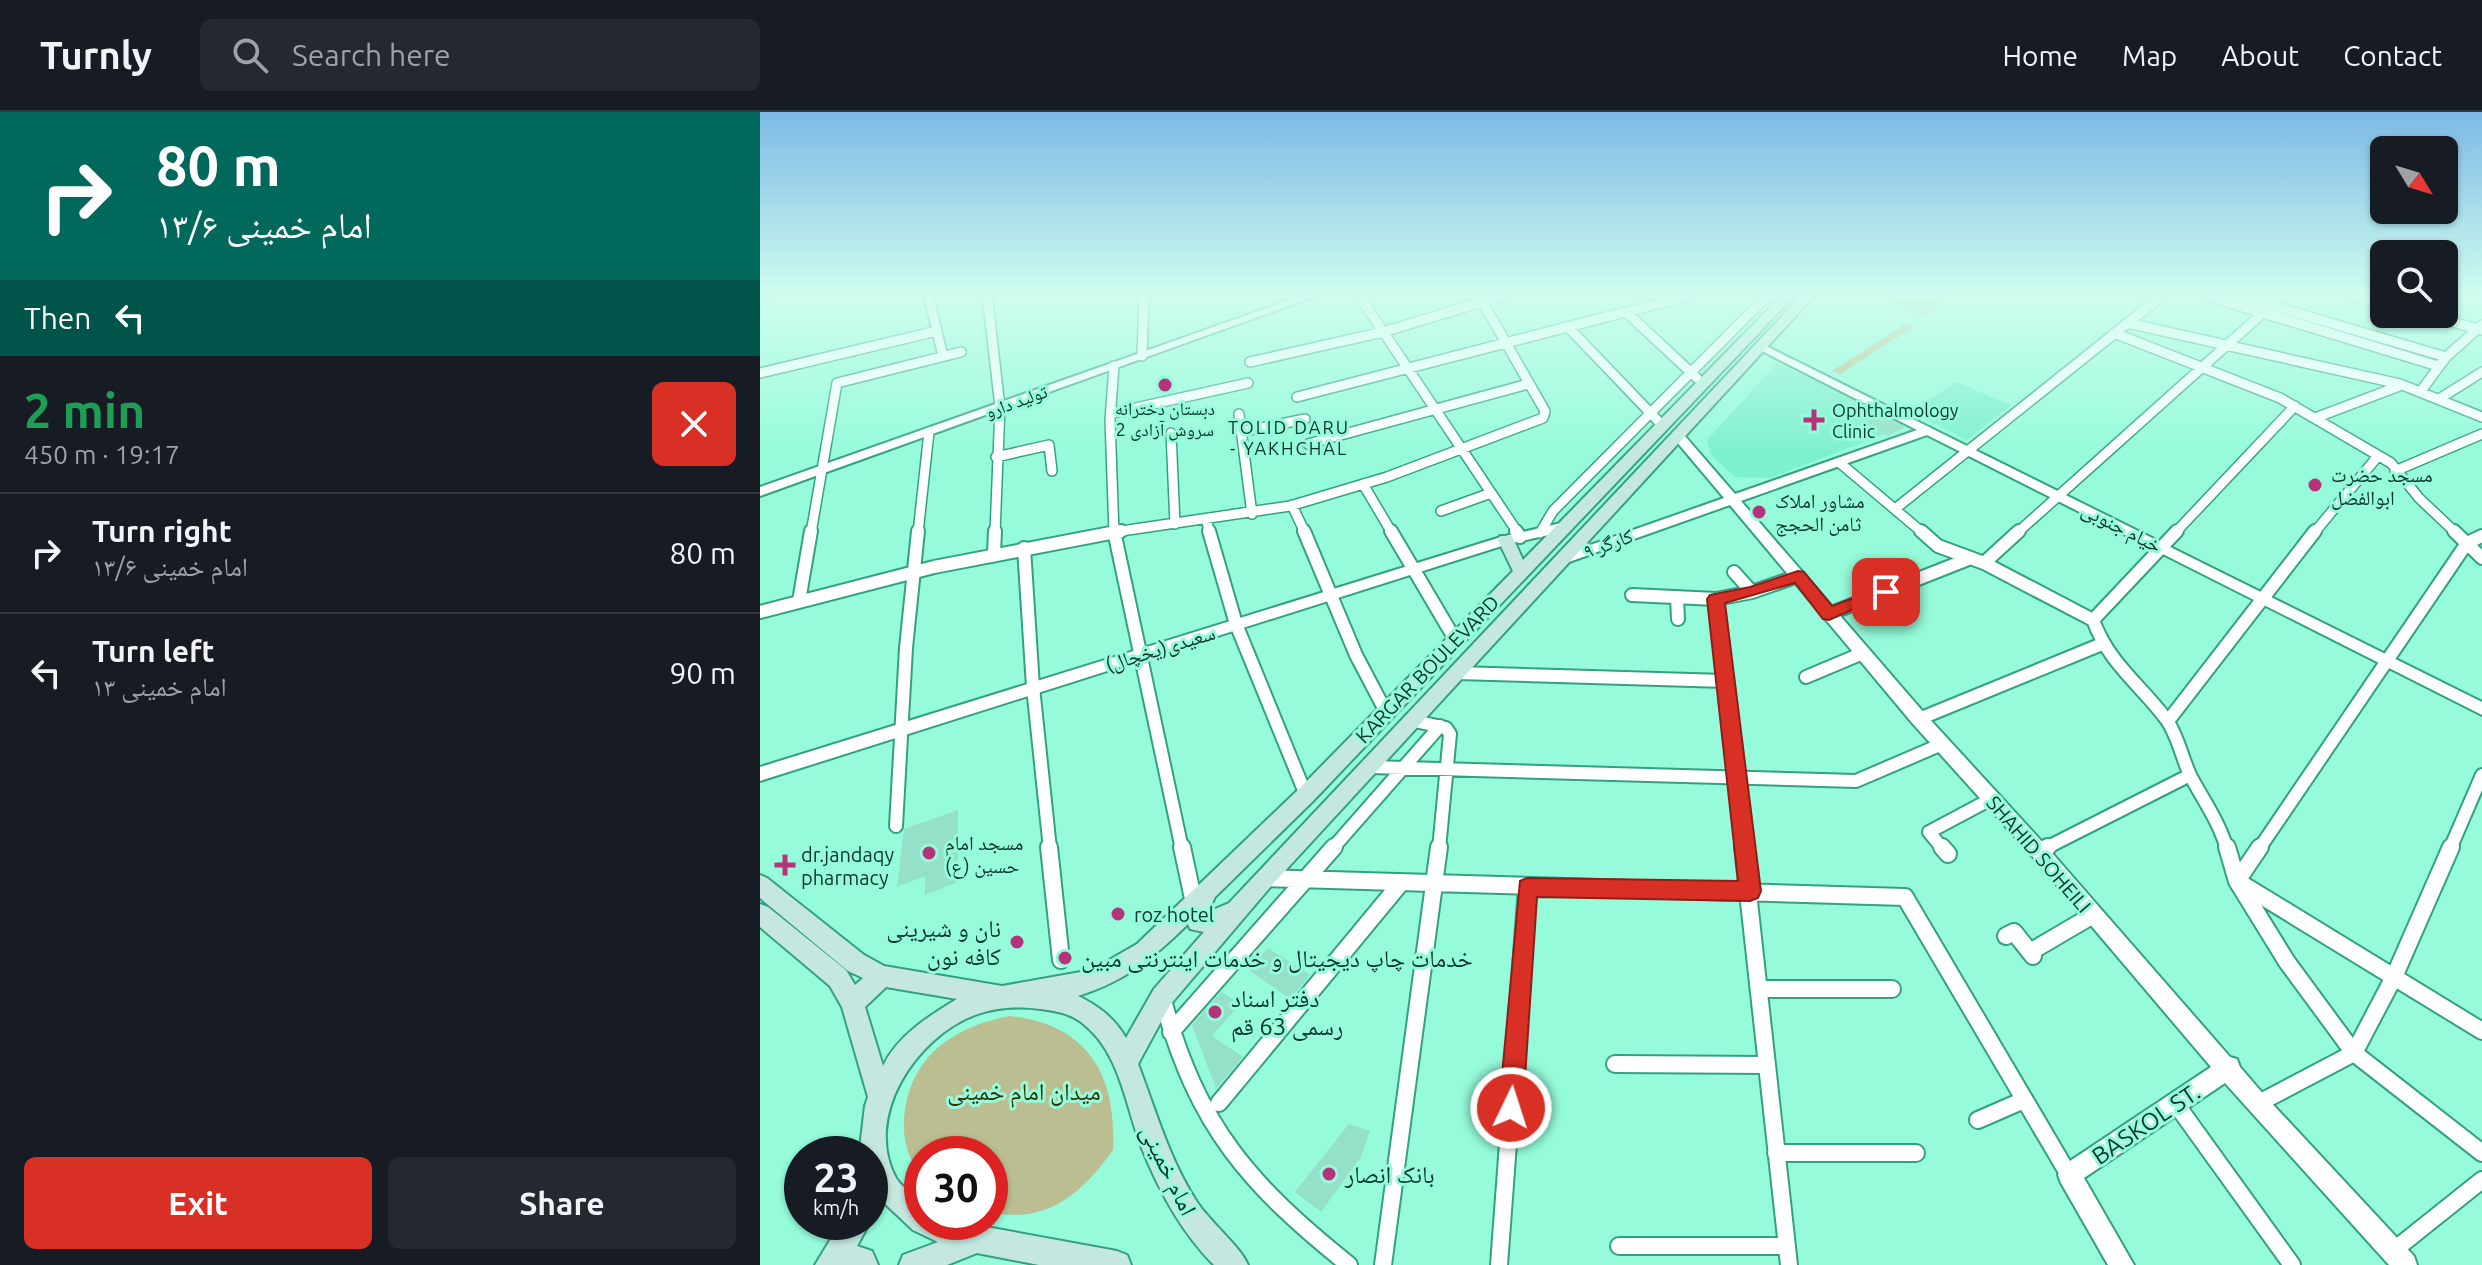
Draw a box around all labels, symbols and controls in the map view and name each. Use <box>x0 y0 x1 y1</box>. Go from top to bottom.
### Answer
search box <box>200 19 760 91</box>
icon: search <box>228 33 272 77</box>
text: Turnly <box>40 34 152 76</box>
text: Search here <box>292 38 451 72</box>
text: Home <box>2003 40 2078 71</box>
text: Map <box>2122 40 2177 71</box>
text: About <box>2221 40 2299 71</box>
text: Contact <box>2343 40 2442 71</box>
text: 80 m <box>156 134 281 197</box>
north arrow <box>2370 136 2458 224</box>
map controls <box>2370 136 2458 328</box>
icon: right <box>24 144 128 248</box>
text: امام خمینی ۱۳/۶ <box>156 204 372 245</box>
button: search <box>2370 240 2458 328</box>
icon: left <box>108 296 152 340</box>
text: Then <box>24 301 92 335</box>
marker: دبستان دخترانه سروش آزادی 2 <box>1156 376 1174 394</box>
street label: تولید دارو <box>982 381 1050 423</box>
button: close <box>652 382 736 466</box>
text: 2 min <box>24 383 145 437</box>
place label: دبستان دخترانه سروش آزادی 2 <box>1115 398 1215 441</box>
place label: Ophthalmology Clinic <box>1832 400 1959 441</box>
marker: Ophthalmology Clinic <box>1803 409 1825 431</box>
district label: TOLID DARU - YAKHCHAL <box>1228 417 1350 458</box>
text: 450 m · 19:17 <box>24 440 180 469</box>
place label: مسجد حضرت ابوالفضل <box>2331 463 2433 510</box>
marker: مسجد حضرت ابوالفضل <box>2306 476 2324 494</box>
place label: مشاور املاک ثامن الحجج <box>1775 489 1865 537</box>
street label: خیام جنوبی <box>2077 497 2166 560</box>
marker: مشاور املاک ثامن الحجج <box>1750 503 1768 521</box>
text: Turn right <box>92 514 232 548</box>
street label: کارگر ۹ <box>1580 523 1636 563</box>
icon: right <box>24 531 68 575</box>
text: 80 m <box>669 536 736 570</box>
text: امام خمینی ۱۳/۶ <box>92 552 248 581</box>
pin <box>1852 558 1920 626</box>
icon: arrive <box>1864 570 1908 614</box>
street label: KARGAR BOULEVARD <box>1351 590 1503 748</box>
street label: سعیدی(یخچال) <box>1102 620 1218 677</box>
text: Turn left <box>92 634 214 668</box>
icon: left <box>24 651 68 695</box>
text: 90 m <box>669 656 736 690</box>
text: امام خمینی ۱۳ <box>92 672 227 701</box>
street label: SHAHID SOHEILI <box>1982 791 2096 917</box>
place label: مسجد امام حسین (ع) <box>945 831 1023 879</box>
place label: dr.jandaqy pharmacy <box>801 843 894 889</box>
marker: مسجد امام حسین (ع) <box>920 844 938 862</box>
marker: dr.jandaqy pharmacy <box>776 856 794 874</box>
place label: roz hotel <box>1134 903 1214 926</box>
marker: roz hotel <box>1109 905 1127 923</box>
place label: نان و شیرینی کافه نون <box>886 915 1001 971</box>
marker: نان و شیرینی کافه نون <box>1008 933 1026 951</box>
place label: خدمات چاپ دیجیتال و خدمات اینترنتی مبین <box>1081 945 1473 973</box>
marker: خدمات چاپ دیجیتال و خدمات اینترنتی مبین <box>1056 949 1074 967</box>
place label: دفتر اسناد رسمی 63 قم <box>1231 985 1343 1043</box>
marker: دفتر اسناد رسمی 63 قم <box>1206 1003 1224 1021</box>
position arrow <box>1469 1066 1553 1150</box>
park label: میدان امام خمینی <box>947 1078 1101 1108</box>
street label: BASKOL ST. <box>2087 1078 2205 1170</box>
street label: امام خمینی <box>1133 1120 1202 1221</box>
speed limit sign: 30 <box>904 1136 1008 1240</box>
text: 23 <box>813 1155 859 1200</box>
button: Exit <box>24 1157 372 1249</box>
button: Share <box>388 1157 736 1249</box>
place label: بانک انصار <box>1344 1161 1435 1188</box>
marker: بانک انصار <box>1320 1165 1338 1183</box>
text: km/h <box>813 1196 859 1219</box>

